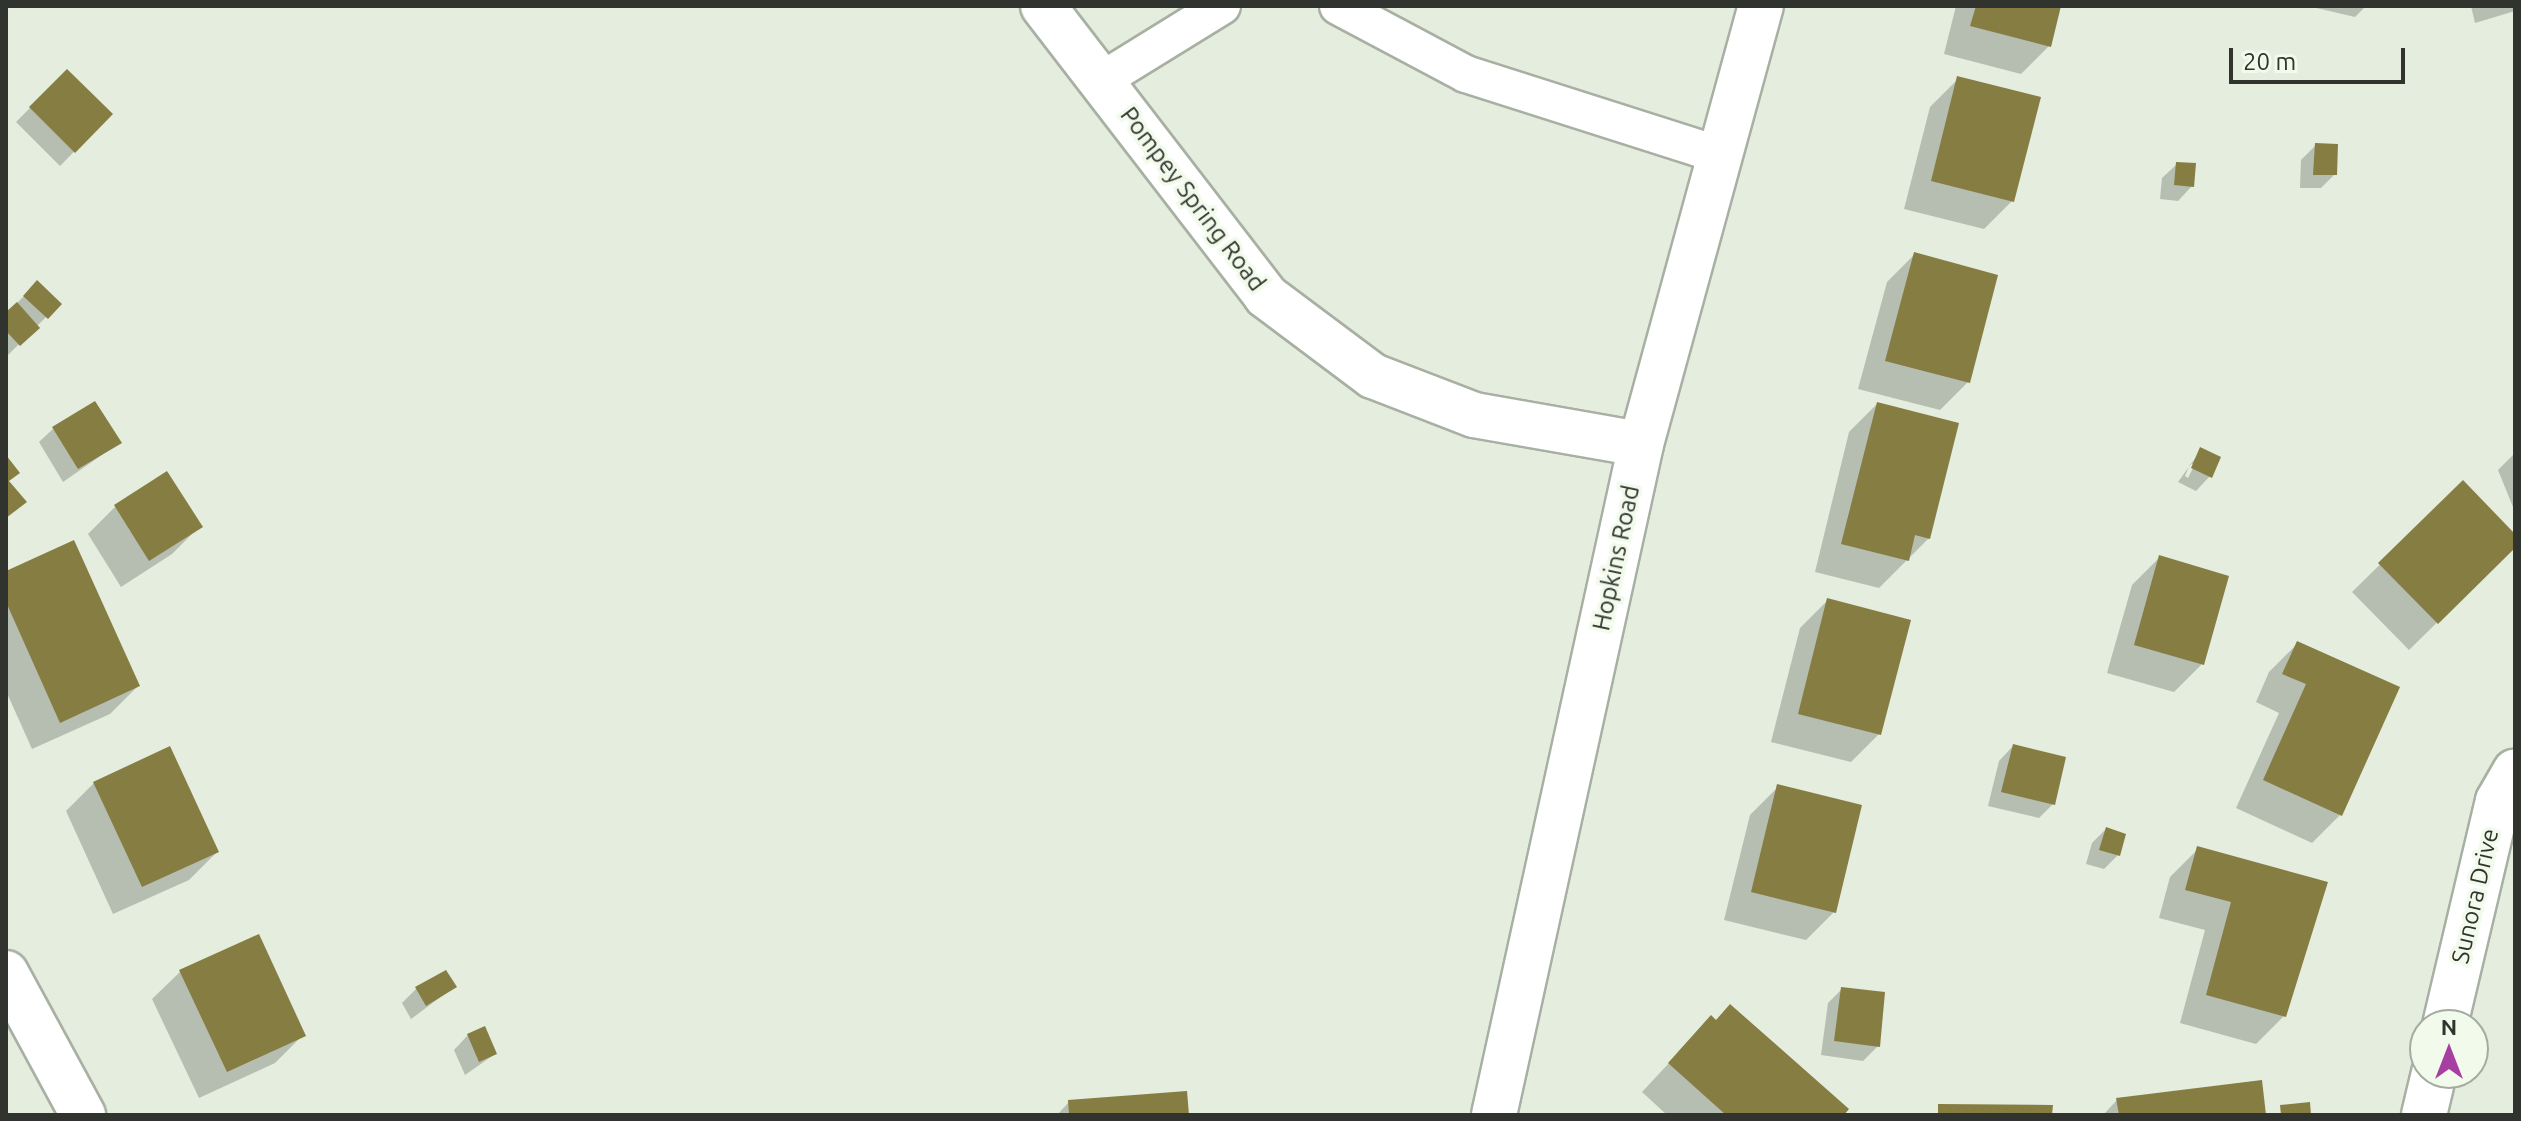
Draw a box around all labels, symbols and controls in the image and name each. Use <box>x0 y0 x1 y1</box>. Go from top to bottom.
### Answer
scale bar <box>2233 32 2409 82</box>
text: 20 m <box>2243 48 2296 75</box>
street label: Pompey Spring Road <box>1114 101 1272 297</box>
street label: Hopkins Road <box>1587 483 1645 633</box>
street label: Sunora Drive <box>2445 826 2505 966</box>
north arrow <box>2409 1009 2489 1089</box>
text: N <box>2441 1014 2457 1039</box>

